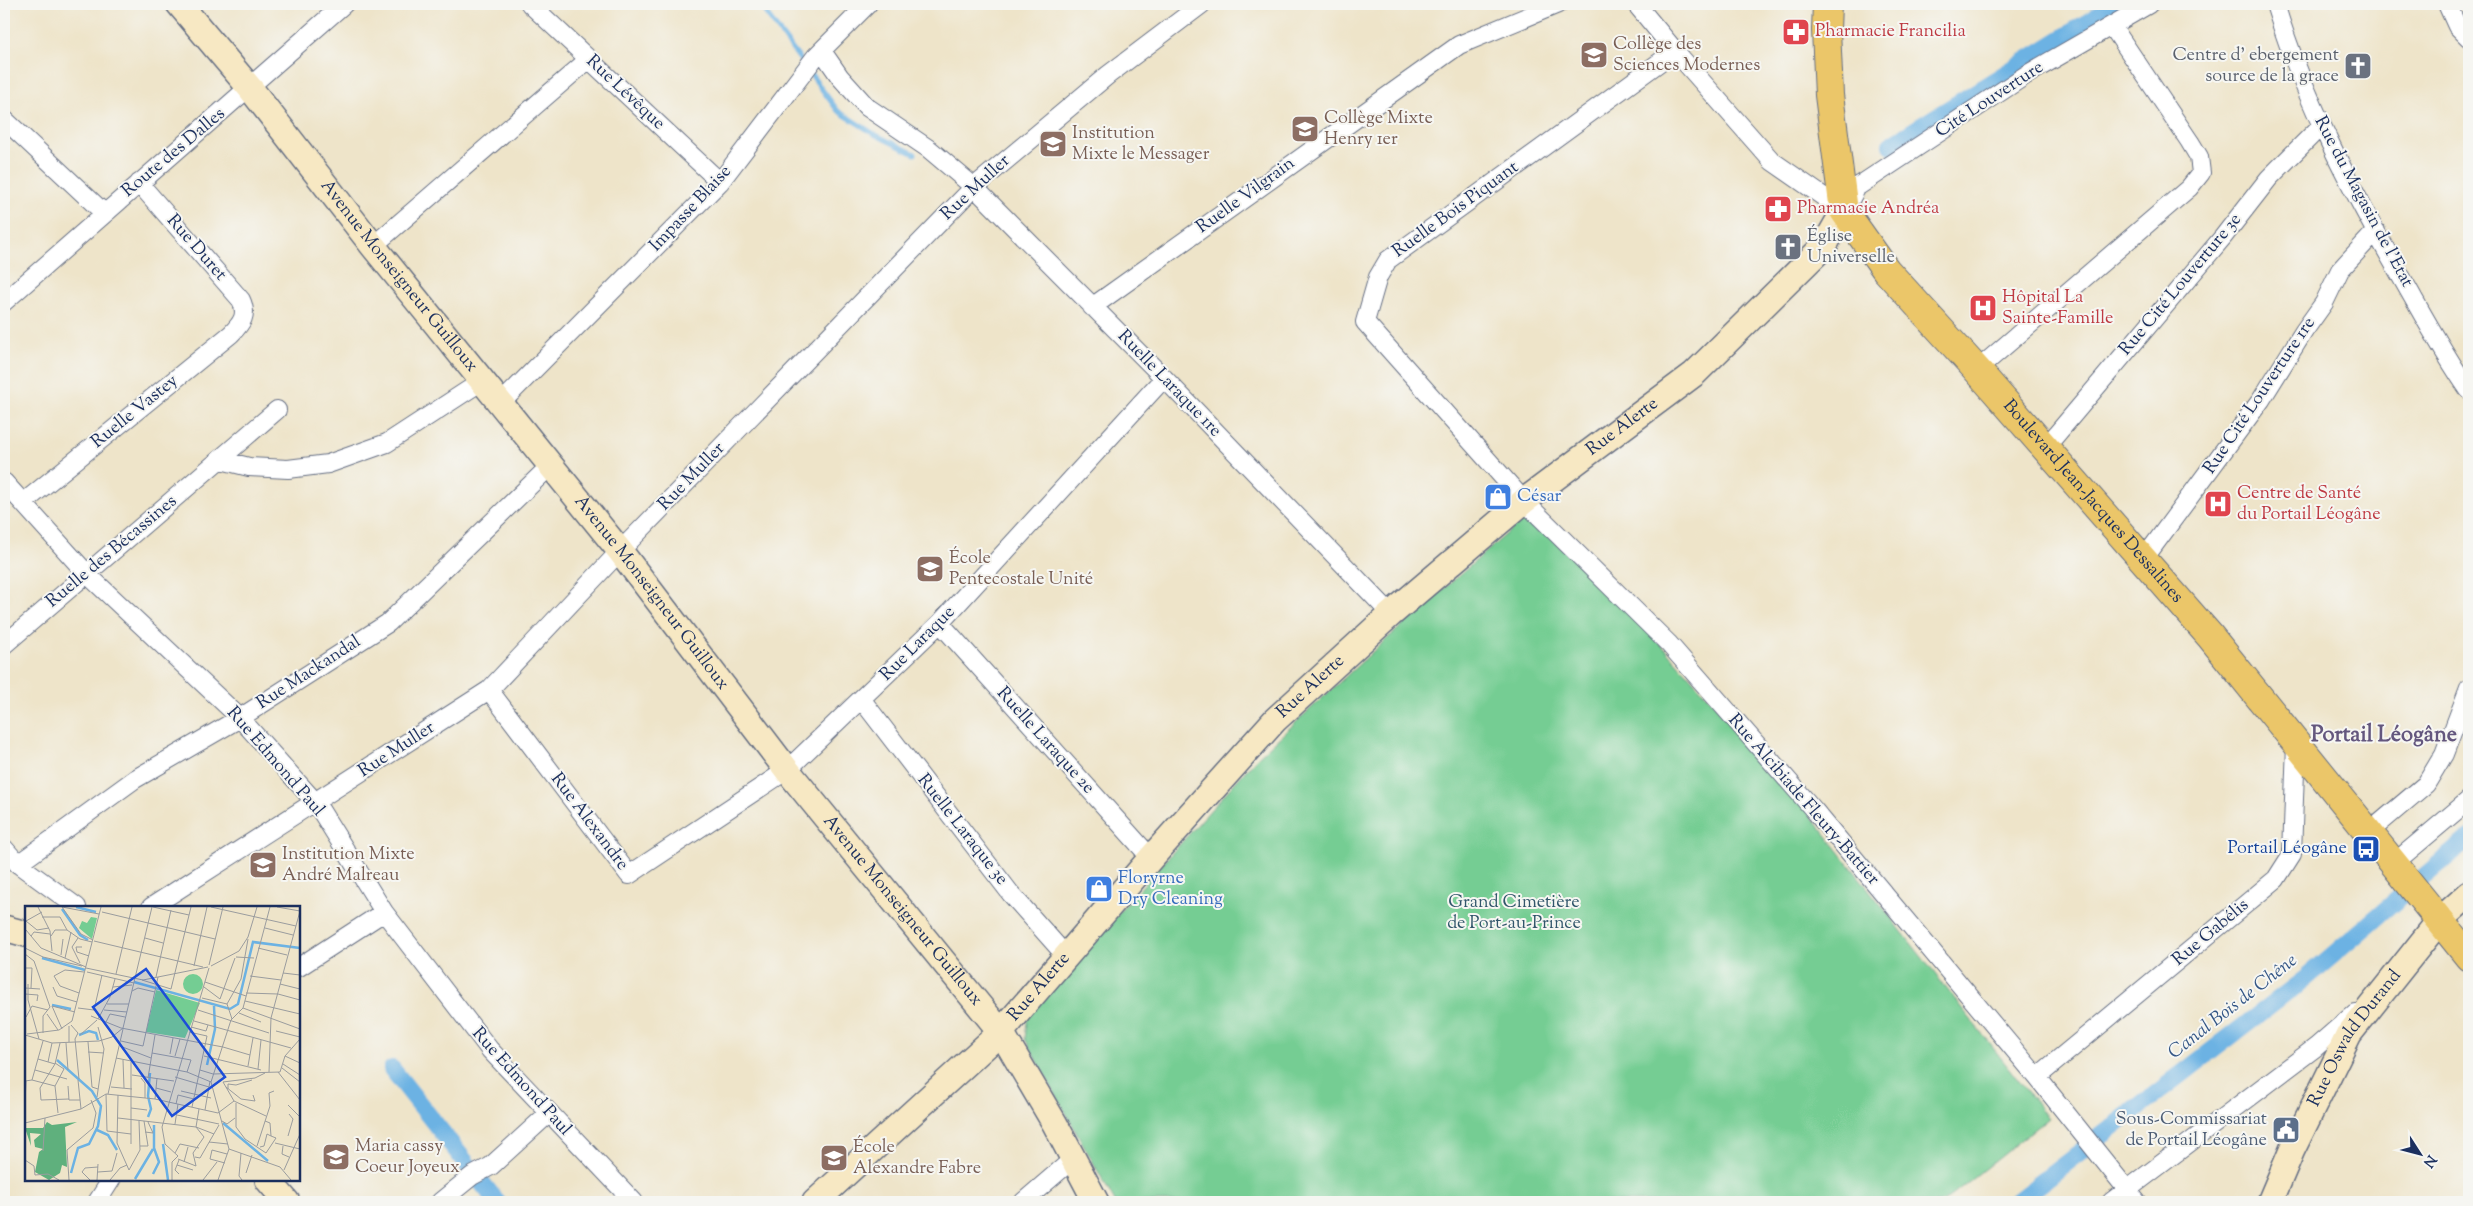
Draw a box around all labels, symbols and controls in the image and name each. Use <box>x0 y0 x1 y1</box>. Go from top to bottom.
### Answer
pharmacy icon: Pharmacie Francilia <box>1781 17 1811 47</box>
place label: Pharmacie Francilia <box>1815 19 1966 45</box>
place label: Collège des Sciences Modernes <box>1613 32 1760 79</box>
school or university icon: Collège des Sciences Modernes <box>1579 40 1609 70</box>
place label: Centre d' ebergement source de la grace <box>2172 43 2339 90</box>
street label: Rue Lévêque <box>580 49 670 137</box>
church icon: Centre d' ebergement source de la grace <box>2343 51 2373 81</box>
street label: Cité Louverture <box>1931 55 2049 145</box>
street label: Route des Dalles <box>117 102 231 204</box>
place label: Collège Mixte Henry 1er <box>1324 106 1433 153</box>
street label: Rue du Magasin de l'Etat <box>2307 112 2419 292</box>
school or university icon: Collège Mixte Henry 1er <box>1290 114 1320 144</box>
place label: Institution Mixte le Messager <box>1072 121 1210 168</box>
school or university icon: Institution Mixte le Messager <box>1038 129 1068 159</box>
street label: Rue Muller <box>935 149 1017 227</box>
street label: Ruelle Vilgrain <box>1191 151 1301 241</box>
street label: Ruelle Bois Piquant <box>1387 155 1525 265</box>
street label: Impasse Blaise <box>644 160 738 258</box>
street label: Avenue Monseigneur Guilloux <box>313 175 484 379</box>
pharmacy icon: Pharmacie Andréa <box>1763 194 1793 224</box>
place label: Pharmacie Andréa <box>1797 196 1939 222</box>
street label: Rue Cité Louverture 3e <box>2114 208 2248 362</box>
street label: Rue Duret <box>160 209 232 287</box>
place label: Église Universelle <box>1807 224 1895 271</box>
church icon: Église Universelle <box>1773 232 1803 262</box>
place label: Hôpital La Sainte-Famille <box>2002 285 2114 332</box>
hospital icon: Hôpital La Sainte-Famille <box>1968 293 1998 323</box>
street label: Rue Cité Louverture 1re <box>2198 312 2322 480</box>
street label: Ruelle Laraque 1re <box>1111 324 1227 444</box>
street label: Ruelle Vastey <box>86 369 184 455</box>
street label: Rue Alerte <box>1581 392 1664 463</box>
street label: Boulevard Jean-Jacques Dessalines <box>1996 394 2189 609</box>
street label: Rue Muller <box>653 437 732 517</box>
place label: Centre de Santé du Portail Léogâne <box>2237 481 2381 528</box>
shop icon: César <box>1483 482 1513 512</box>
place label: César <box>1517 484 1562 510</box>
street label: Ruelle des Bécassines <box>41 489 183 615</box>
hospital icon: Centre de Santé du Portail Léogâne <box>2203 489 2233 519</box>
street label: Avenue Monseigneur Guilloux <box>567 490 735 696</box>
place label: École Pentecostale Unité <box>949 546 1093 593</box>
school or university icon: École Pentecostale Unité <box>915 554 945 584</box>
street label: Rue Laraque <box>874 600 962 688</box>
street label: Rue Mackandal <box>252 630 366 716</box>
street label: Rue Alerte <box>1271 649 1351 725</box>
street label: Ruelle Laraque 2e <box>990 682 1100 800</box>
street label: Rue Edmond Paul <box>220 701 330 823</box>
street label: Rue Alcibiade Fleury-Battier <box>1721 709 1885 892</box>
street label: Rue Muller <box>354 715 441 784</box>
district label: Portail Léogâne <box>2311 720 2457 752</box>
street label: Rue Alexandre <box>544 768 634 876</box>
street label: Ruelle Laraque 3e <box>910 769 1014 891</box>
street label: Avenue Monseigneur Guilloux <box>816 810 988 1012</box>
bus stop icon: Portail Léogâne <box>2351 834 2381 864</box>
place label: Portail Léogâne <box>2228 836 2347 862</box>
place label: Institution Mixte André Malreau <box>282 842 415 889</box>
school or university icon: Institution Mixte André Malreau <box>248 850 278 880</box>
place label: Floryrne Dry Cleaning <box>1118 866 1223 913</box>
shop icon: Floryrne Dry Cleaning <box>1084 874 1114 904</box>
park label: Grand Cimetière de Port-au-Prince <box>1447 890 1581 937</box>
street label: Rue Gabélis <box>2167 893 2255 973</box>
inset map <box>25 906 300 1181</box>
street label: Rue Alerte <box>1002 947 1077 1028</box>
water label: Canal Bois de Chêne <box>2163 948 2304 1066</box>
street label: Rue Oswald Durand <box>2302 964 2408 1111</box>
street label: Rue Edmond Paul <box>465 1022 577 1142</box>
place label: Sous-Commissariat de Portail Léogâne <box>2116 1107 2267 1154</box>
public building icon: Sous-Commissariat de Portail Léogâne <box>2271 1115 2301 1145</box>
north arrow <box>2396 1128 2446 1178</box>
place label: Maria cassy Coeur Joyeux <box>355 1134 460 1181</box>
place label: École Alexandre Fabre <box>853 1135 981 1182</box>
school or university icon: Maria cassy Coeur Joyeux <box>321 1142 351 1172</box>
school or university icon: École Alexandre Fabre <box>819 1143 849 1173</box>
text: N <box>2418 1150 2440 1171</box>

